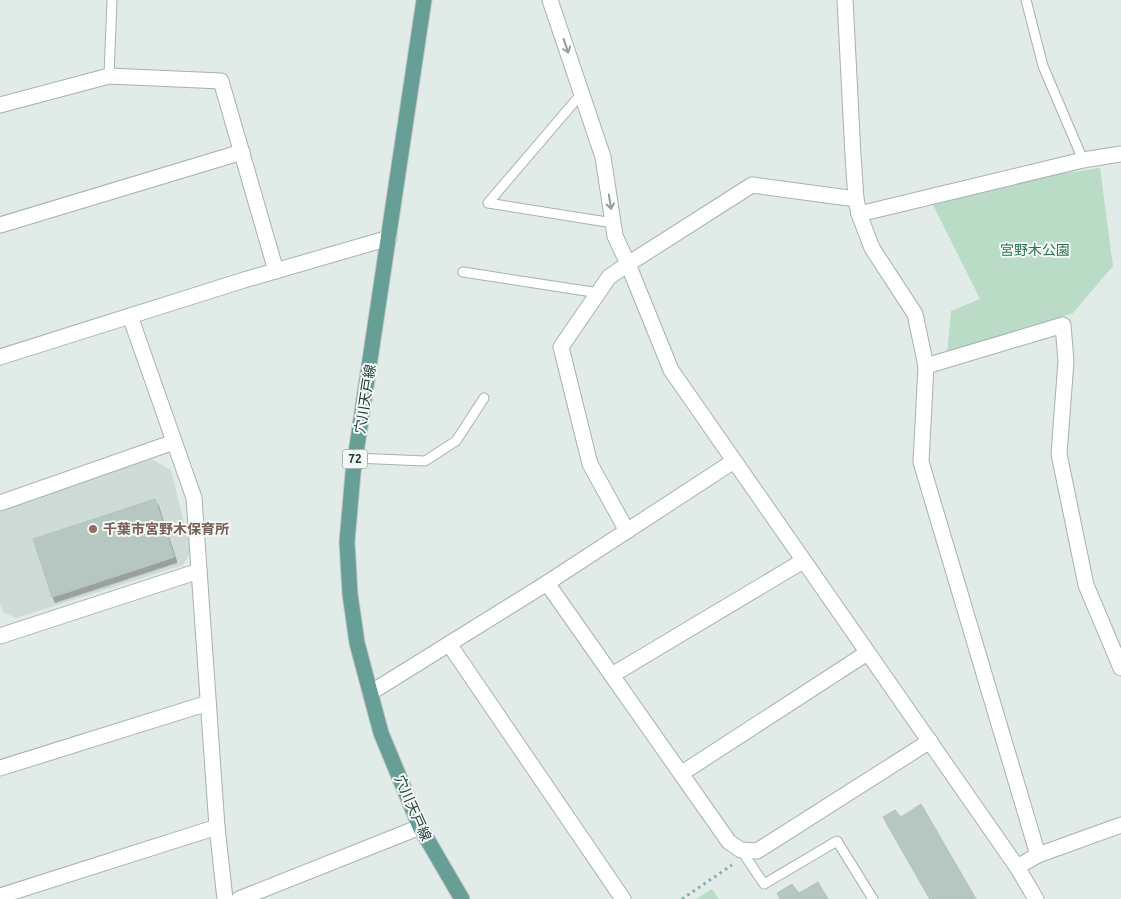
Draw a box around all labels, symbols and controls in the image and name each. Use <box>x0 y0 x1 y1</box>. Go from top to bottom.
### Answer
one-way arrow <box>562 38 571 54</box>
one-way arrow <box>605 194 615 210</box>
park label: 宮野木公園 <box>1000 242 1070 258</box>
street label: 穴川天戸線 <box>352 363 378 435</box>
road number: 72 <box>342 449 368 468</box>
place label: 千葉市宮野木保育所 <box>103 521 229 537</box>
marker: 千葉市宮野木保育所 <box>87 523 99 535</box>
street label: 穴川天戸線 <box>391 773 435 843</box>

